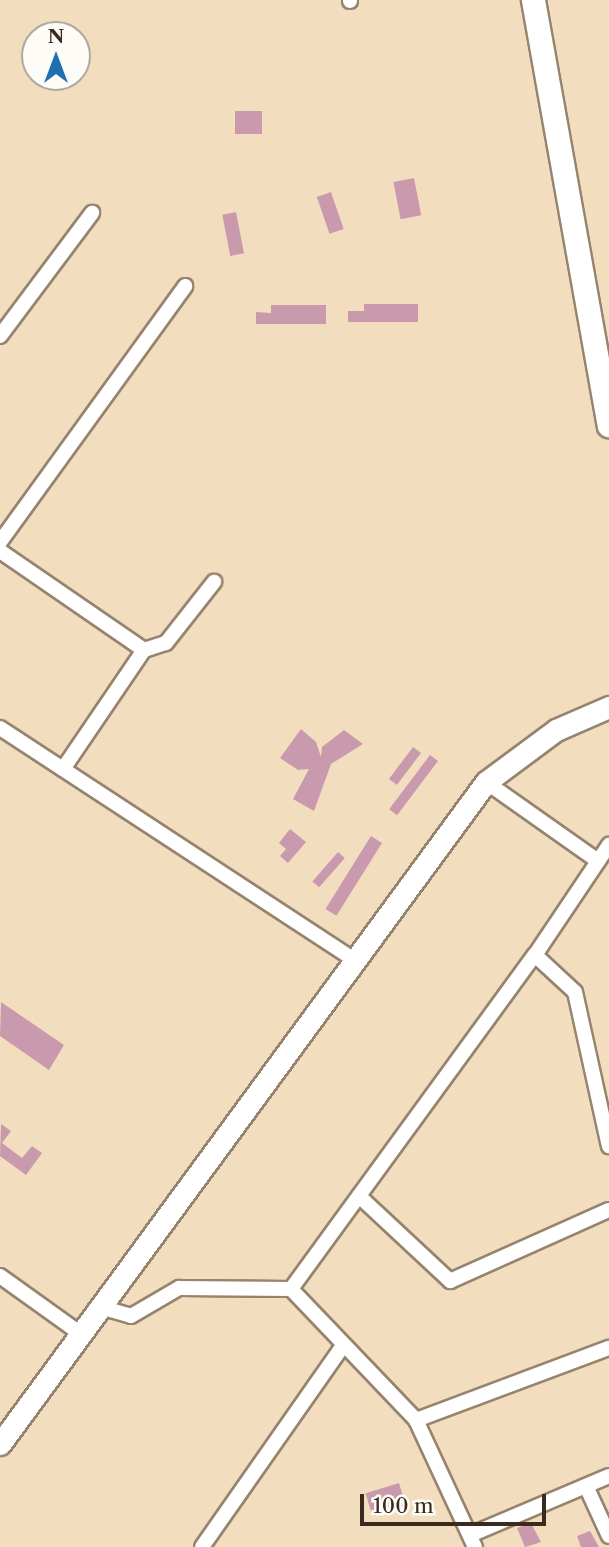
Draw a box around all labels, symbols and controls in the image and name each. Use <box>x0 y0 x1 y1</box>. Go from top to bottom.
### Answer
north arrow <box>21 21 91 91</box>
text: N <box>48 25 64 48</box>
scale bar <box>364 1480 550 1524</box>
text: 100 m <box>373 1493 434 1518</box>

